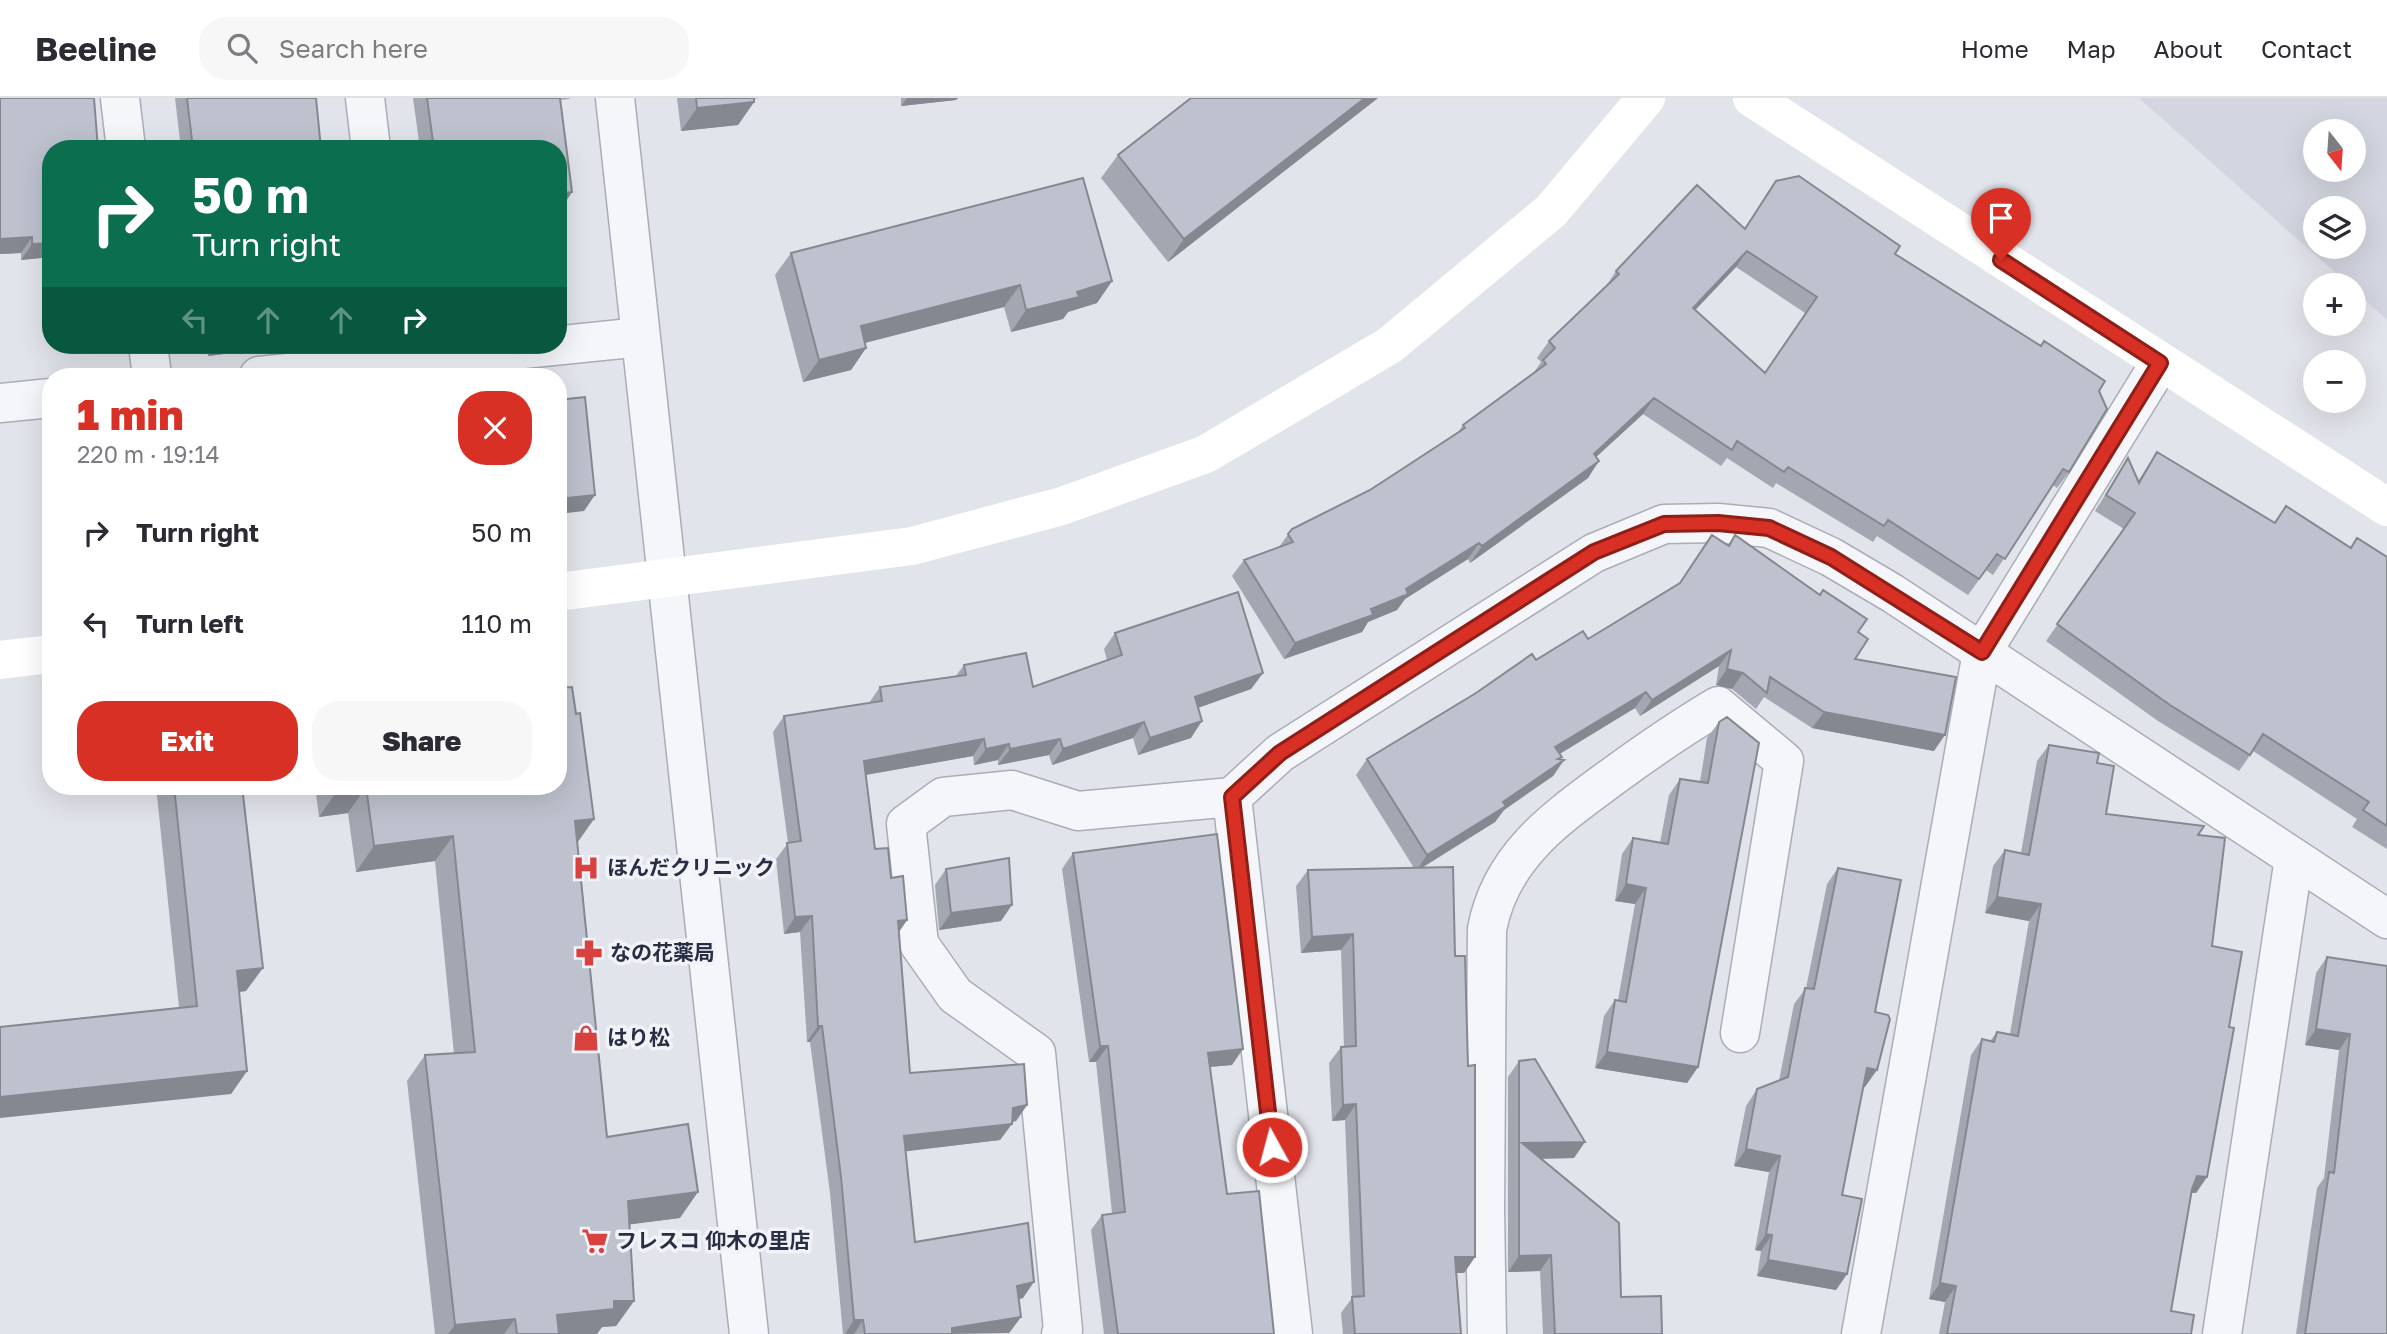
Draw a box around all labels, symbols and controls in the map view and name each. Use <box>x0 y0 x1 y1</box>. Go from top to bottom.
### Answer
search box <box>199 17 689 80</box>
text: Beeline <box>35 29 157 68</box>
icon: search <box>223 29 261 67</box>
text: Search here <box>279 33 428 64</box>
text: Home <box>1961 34 2029 63</box>
text: Map <box>2067 34 2116 63</box>
text: About <box>2154 34 2223 63</box>
text: Contact <box>2261 34 2352 63</box>
north arrow <box>2303 119 2366 182</box>
map controls <box>2303 119 2366 413</box>
text: 50 m <box>192 165 309 224</box>
icon: right <box>77 168 168 259</box>
pin <box>1971 188 2031 260</box>
button: layers <box>2303 196 2366 259</box>
icon: arrive <box>1982 199 2020 237</box>
text: Turn right <box>192 225 341 263</box>
button: + <box>2303 273 2366 336</box>
icon: left <box>176 301 214 339</box>
icon: ahead <box>249 301 287 339</box>
icon: ahead <box>322 301 360 339</box>
icon: right <box>395 301 433 339</box>
button: − <box>2303 350 2366 413</box>
text: 1 min <box>77 389 184 439</box>
button: close <box>458 391 532 465</box>
text: 220 m · 19:14 <box>77 440 220 468</box>
icon: right <box>77 514 115 552</box>
text: Turn right <box>136 517 259 548</box>
text: 50 m <box>471 517 532 548</box>
icon: left <box>77 605 115 643</box>
text: Turn left <box>136 608 244 639</box>
text: 110 m <box>461 608 532 639</box>
button: Exit <box>77 701 298 781</box>
button: Share <box>312 701 532 781</box>
hospital icon: ほんだクリニック <box>571 853 601 883</box>
place label: ほんだクリニック <box>607 854 775 880</box>
pharmacy icon: なの花薬局 <box>574 938 604 968</box>
place label: なの花薬局 <box>610 939 715 965</box>
shop icon: はり松 <box>571 1023 601 1053</box>
place label: はり松 <box>607 1024 670 1050</box>
position arrow <box>1235 1110 1309 1184</box>
supermarket icon: フレスコ 仰木の里店 <box>580 1226 610 1256</box>
place label: フレスコ 仰木の里店 <box>616 1227 810 1253</box>

